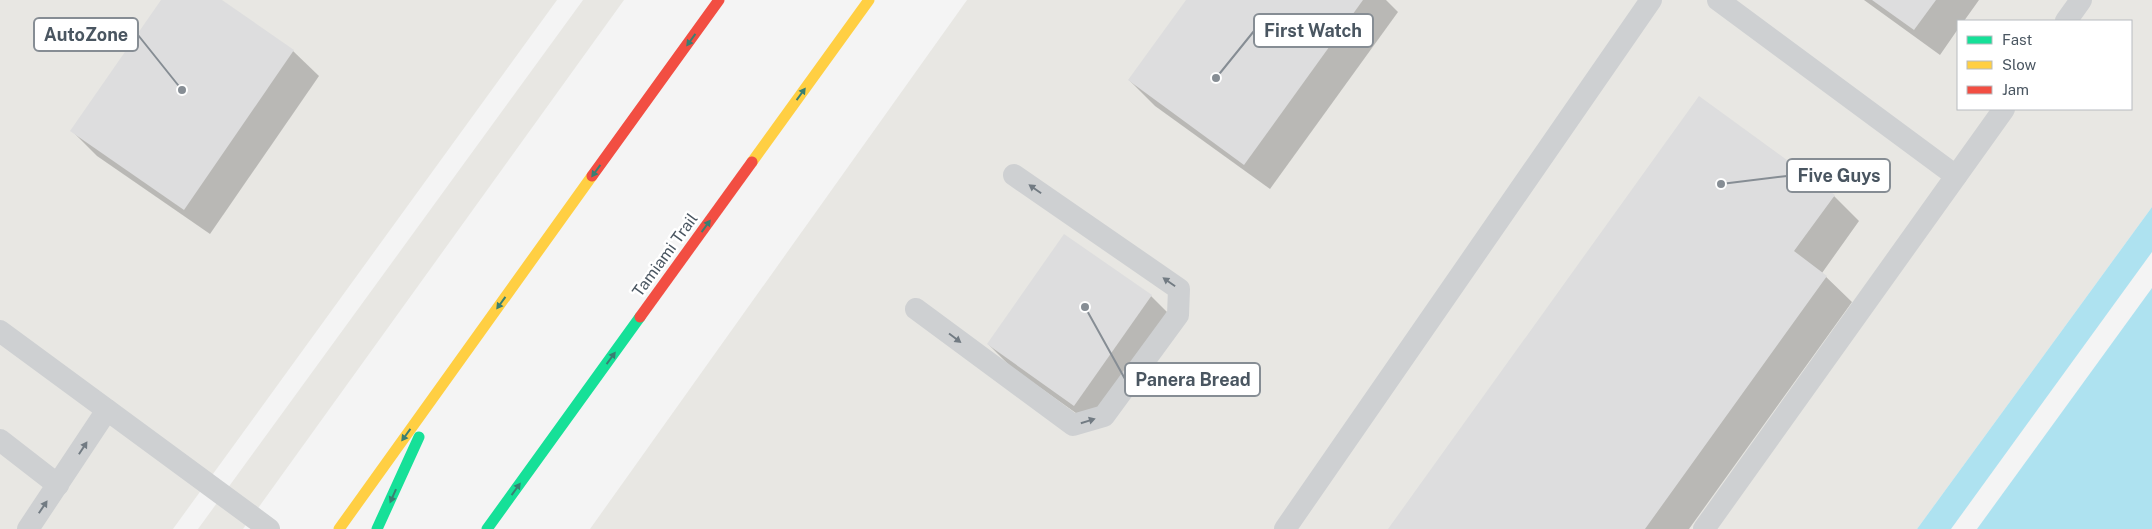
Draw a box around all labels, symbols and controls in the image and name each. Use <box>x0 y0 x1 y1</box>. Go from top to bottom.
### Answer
callout: First Watch <box>1254 14 1373 47</box>
callout: AutoZone <box>34 18 138 51</box>
text: First Watch <box>1264 20 1362 41</box>
legend <box>1957 20 2132 110</box>
text: AutoZone <box>44 24 128 45</box>
text: Fast <box>2002 31 2032 48</box>
one-way arrow <box>686 33 696 46</box>
text: Slow <box>2002 56 2037 73</box>
text: Jam <box>2002 81 2029 98</box>
one-way arrow <box>796 87 806 101</box>
callout: Five Guys <box>1787 159 1890 192</box>
one-way arrow <box>591 165 601 178</box>
text: Five Guys <box>1797 165 1881 186</box>
one-way arrow <box>1029 184 1042 194</box>
street label: Tamiami Trail <box>628 209 702 300</box>
one-way arrow <box>701 219 711 233</box>
one-way arrow <box>1162 277 1176 287</box>
one-way arrow <box>496 297 506 310</box>
one-way arrow <box>948 333 962 343</box>
one-way arrow <box>606 351 616 365</box>
callout: Panera Bread <box>1125 363 1260 396</box>
text: Panera Bread <box>1135 369 1251 390</box>
one-way arrow <box>1081 416 1096 424</box>
one-way arrow <box>401 428 411 442</box>
one-way arrow <box>78 441 87 454</box>
one-way arrow <box>511 483 521 496</box>
one-way arrow <box>388 489 396 503</box>
one-way arrow <box>38 500 48 514</box>

